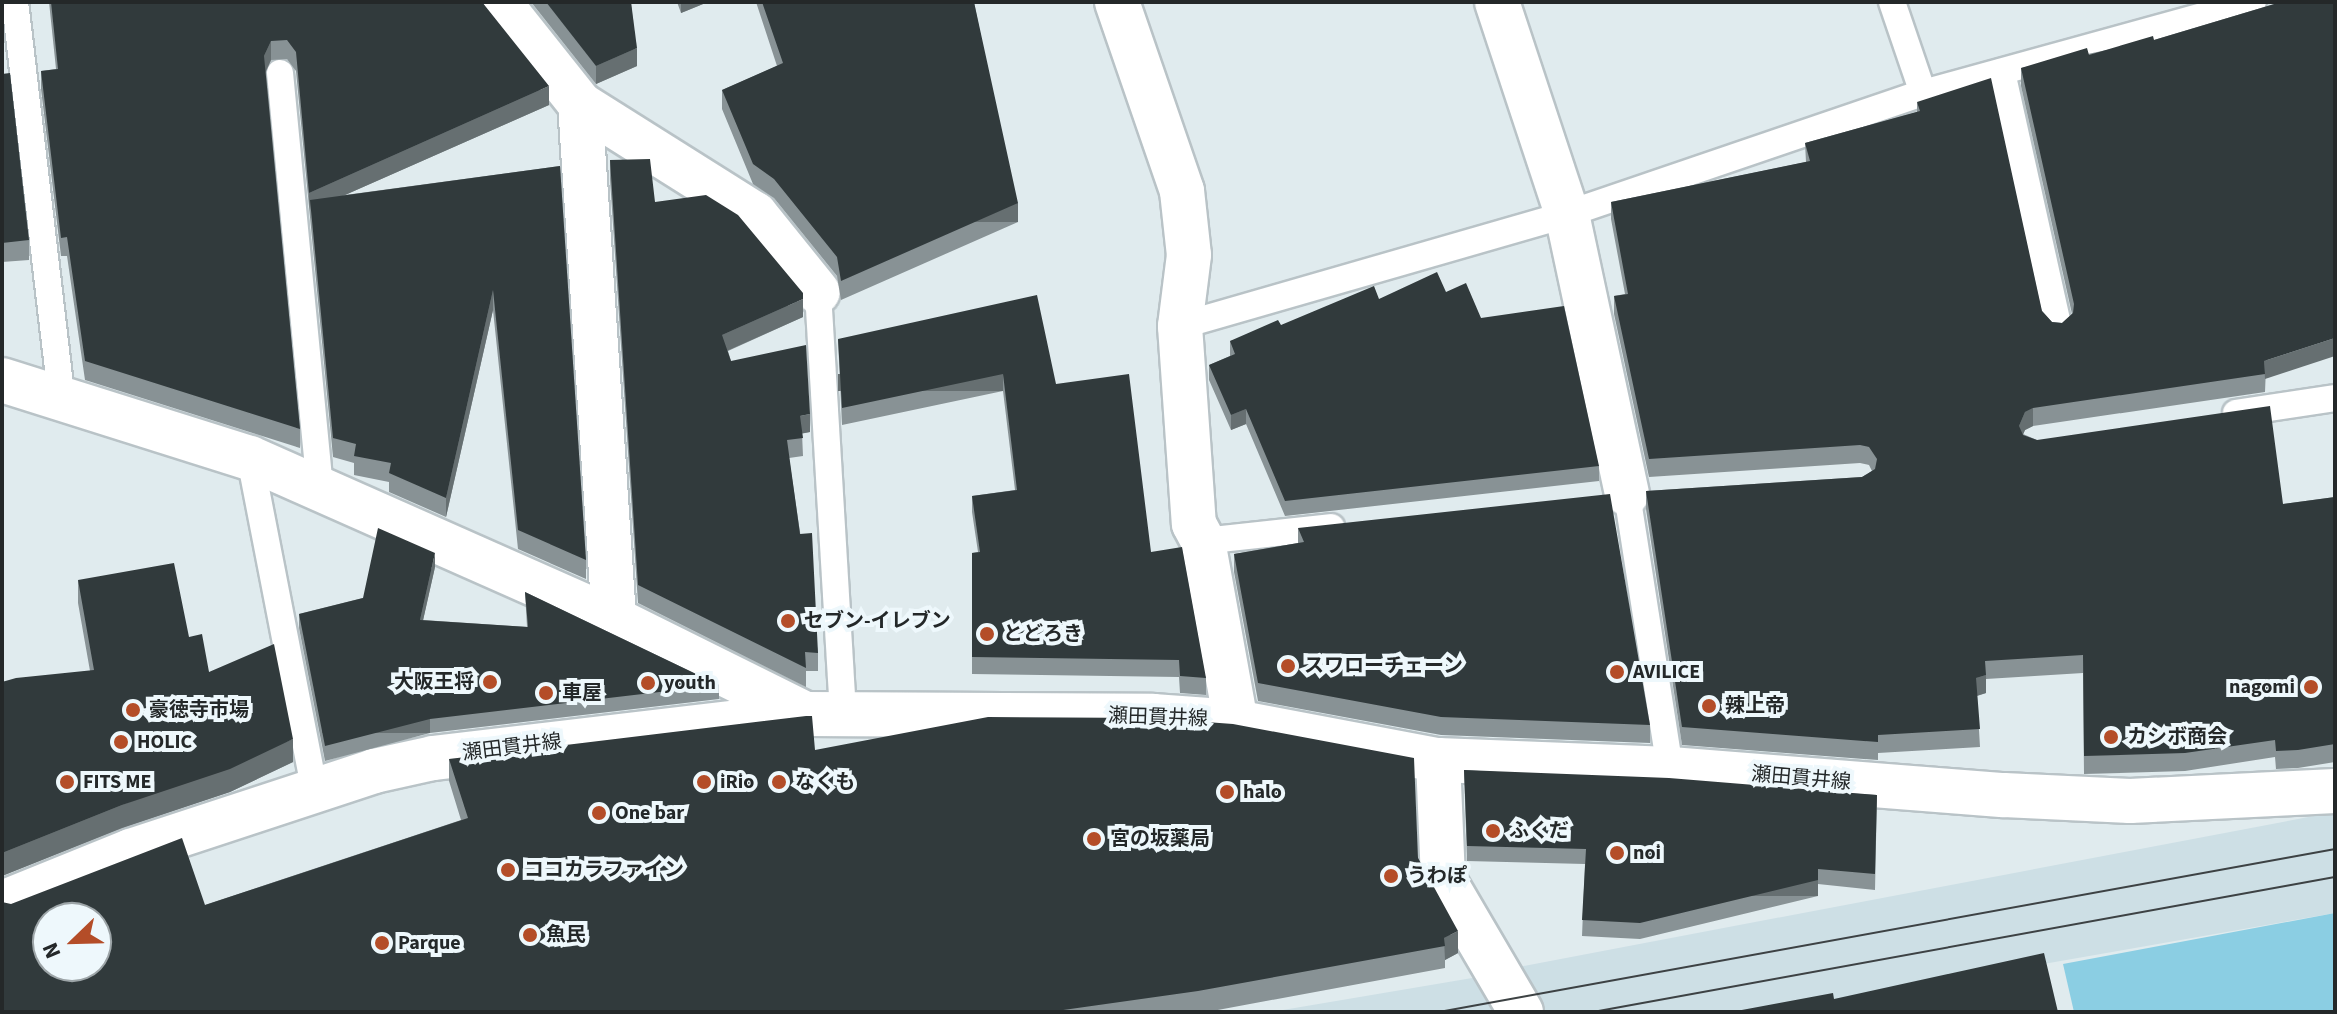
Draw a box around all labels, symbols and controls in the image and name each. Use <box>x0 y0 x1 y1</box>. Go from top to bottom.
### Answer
place label: セブン-イレブン <box>804 609 951 633</box>
marker: セブン-イレブン <box>779 612 797 630</box>
place label: とどろき <box>1003 622 1083 646</box>
marker: とどろき <box>978 625 996 643</box>
place label: スワローチェーン <box>1304 654 1464 678</box>
marker: スワローチェーン <box>1279 657 1297 675</box>
place label: AVILICE <box>1633 660 1700 684</box>
marker: AVILICE <box>1608 663 1626 681</box>
place label: 大阪王将 <box>394 670 474 694</box>
place label: youth <box>664 671 716 695</box>
marker: 大阪王将 <box>481 673 499 691</box>
marker: youth <box>639 674 657 692</box>
place label: nagomi <box>2229 675 2295 699</box>
marker: nagomi <box>2302 678 2320 696</box>
place label: 車屋 <box>562 681 602 705</box>
marker: 車屋 <box>537 684 555 702</box>
place label: 辣上帝 <box>1725 694 1785 718</box>
marker: 辣上帝 <box>1700 697 1718 715</box>
place label: 豪徳寺市場 <box>149 698 249 722</box>
marker: 豪徳寺市場 <box>124 701 142 719</box>
street label: 瀬田貫井線 <box>1108 704 1208 732</box>
place label: カシボ商会 <box>2127 725 2227 749</box>
marker: カシボ商会 <box>2102 728 2120 746</box>
place label: HOLIC <box>137 730 192 754</box>
street label: 瀬田貫井線 <box>461 730 563 766</box>
marker: HOLIC <box>112 733 130 751</box>
street label: 瀬田貫井線 <box>1750 763 1852 795</box>
place label: FITS ME <box>83 770 151 794</box>
place label: iRio <box>720 770 754 794</box>
place label: なくも <box>795 770 855 794</box>
marker: FITS ME <box>58 773 76 791</box>
marker: iRio <box>695 773 713 791</box>
marker: なくも <box>770 773 788 791</box>
place label: halo <box>1243 780 1282 804</box>
marker: halo <box>1218 783 1236 801</box>
place label: One bar <box>615 801 684 825</box>
marker: One bar <box>590 804 608 822</box>
place label: ふくだ <box>1509 819 1569 843</box>
marker: ふくだ <box>1484 822 1502 840</box>
place label: 宮の坂薬局 <box>1110 827 1210 851</box>
marker: 宮の坂薬局 <box>1085 830 1103 848</box>
place label: noi <box>1633 841 1661 865</box>
marker: noi <box>1608 844 1626 862</box>
place label: ココカラファイン <box>524 858 684 882</box>
marker: ココカラファイン <box>499 861 517 879</box>
place label: うわぽ <box>1407 864 1467 888</box>
marker: うわぽ <box>1382 867 1400 885</box>
north arrow <box>32 902 112 982</box>
place label: 魚民 <box>546 923 586 947</box>
marker: 魚民 <box>521 926 539 944</box>
place label: Parque <box>398 931 461 955</box>
marker: Parque <box>373 934 391 952</box>
text: N <box>34 938 69 964</box>

